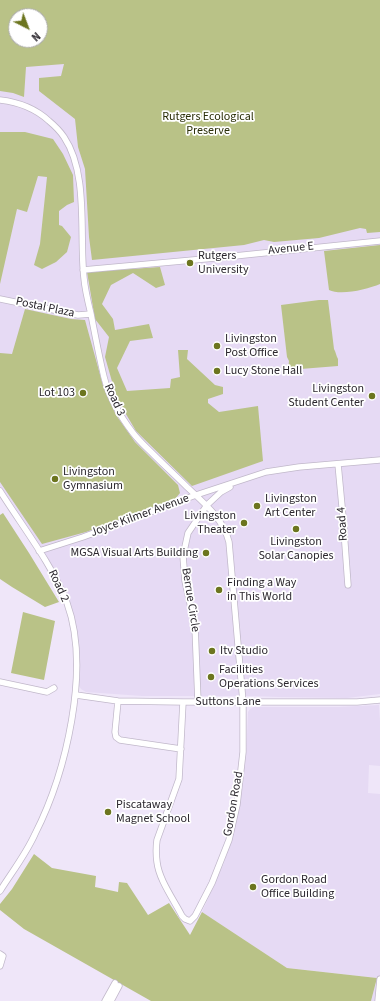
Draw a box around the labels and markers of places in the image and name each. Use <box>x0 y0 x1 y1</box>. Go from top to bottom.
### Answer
place label: Rutgers University <box>198 249 249 277</box>
marker: Rutgers University <box>185 258 195 268</box>
place label: Livingston Post Office <box>225 332 278 360</box>
marker: Livingston Post Office <box>212 341 222 351</box>
place label: Lucy Stone Hall <box>225 364 302 378</box>
marker: Lucy Stone Hall <box>212 366 222 376</box>
place label: Livingston Student Center <box>288 382 364 410</box>
place label: Lot 103 <box>39 386 75 400</box>
marker: Lot 103 <box>78 388 88 398</box>
marker: Livingston Student Center <box>367 391 377 401</box>
place label: Livingston Gymnasium <box>63 465 123 493</box>
marker: Livingston Gymnasium <box>50 474 60 484</box>
place label: Livingston Art Center <box>265 492 317 520</box>
marker: Livingston Art Center <box>252 501 262 511</box>
place label: Livingston Theater <box>184 509 236 537</box>
marker: Livingston Theater <box>239 518 249 528</box>
marker: Livingston Solar Canopies <box>291 524 301 534</box>
place label: Livingston Solar Canopies <box>258 535 334 563</box>
place label: MGSA Visual Arts Building <box>70 546 198 560</box>
marker: MGSA Visual Arts Building <box>201 548 211 558</box>
place label: Finding a Way in This World <box>227 576 296 604</box>
marker: Finding a Way in This World <box>214 585 224 595</box>
place label: Itv Studio <box>220 644 268 658</box>
marker: Itv Studio <box>207 646 217 656</box>
place label: Facilities Operations Services <box>219 663 318 691</box>
marker: Facilities Operations Services <box>206 672 216 682</box>
place label: Piscataway Magnet School <box>116 798 190 826</box>
marker: Piscataway Magnet School <box>103 807 113 817</box>
place label: Gordon Road Office Building <box>261 873 334 901</box>
marker: Gordon Road Office Building <box>248 882 258 892</box>

